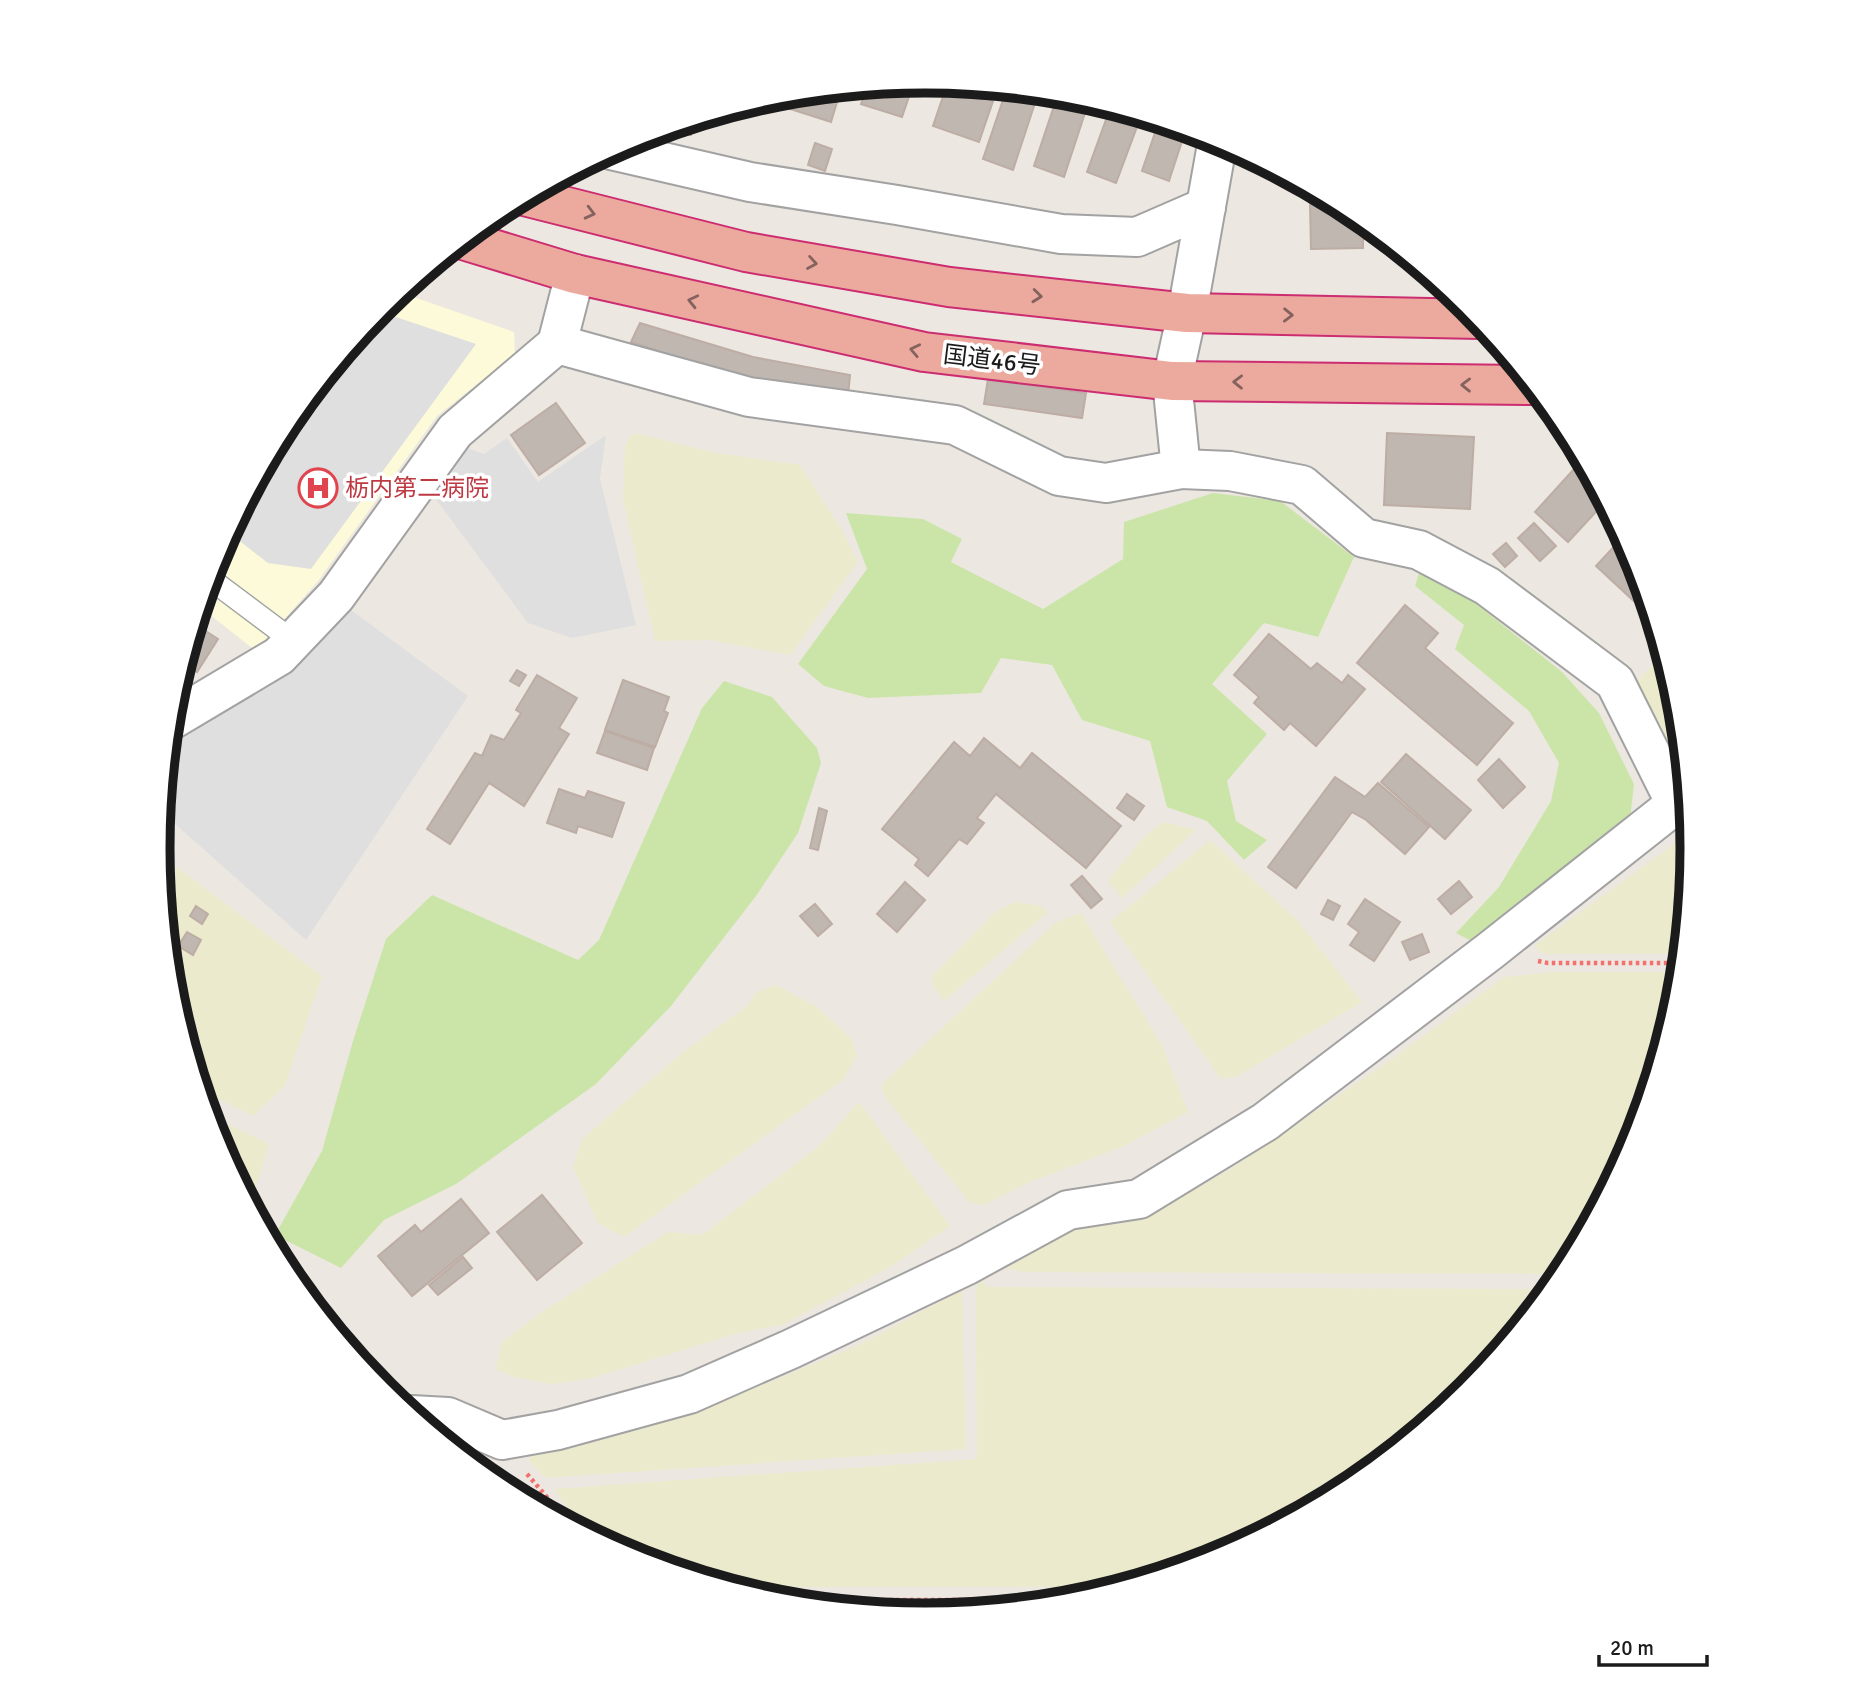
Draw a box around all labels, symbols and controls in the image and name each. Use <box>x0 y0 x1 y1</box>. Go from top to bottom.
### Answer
one-way arrow <box>584 205 596 219</box>
one-way arrow <box>806 255 818 270</box>
one-way arrow <box>1031 289 1043 304</box>
one-way arrow <box>687 294 699 309</box>
one-way arrow <box>1283 307 1294 323</box>
street label: 国道46号 <box>942 339 1042 381</box>
one-way arrow <box>909 343 921 358</box>
one-way arrow <box>1233 374 1243 390</box>
one-way arrow <box>1460 377 1471 393</box>
hospital icon: 栃内第二病院 <box>297 467 339 509</box>
place label: 栃内第二病院 <box>345 473 489 503</box>
scale bar <box>1599 1624 1708 1668</box>
text: 20 m <box>1610 1635 1654 1661</box>

